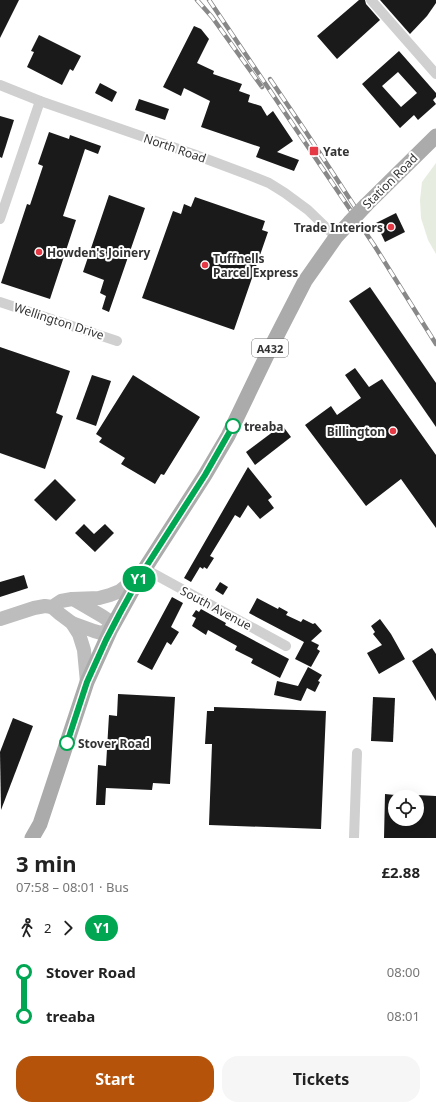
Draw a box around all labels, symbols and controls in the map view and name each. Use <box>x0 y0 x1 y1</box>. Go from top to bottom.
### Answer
street label: North Road <box>141 129 209 167</box>
place label: Yate <box>323 143 349 160</box>
marker: Yate <box>308 145 320 157</box>
street label: Station Road <box>359 150 421 212</box>
place label: Trade Interiors <box>294 219 383 236</box>
marker: Trade Interiors <box>386 222 396 232</box>
place label: Howden's Joinery <box>47 244 151 261</box>
marker: Howden's Joinery <box>34 247 44 257</box>
place label: Tuffnells Parcel Express <box>213 250 298 281</box>
marker: Tuffnells Parcel Express <box>200 260 210 270</box>
street label: Wellington Drive <box>12 298 106 344</box>
road number: A432 <box>252 339 288 357</box>
marker: treaba <box>225 418 241 434</box>
place label: treaba <box>244 418 283 435</box>
place label: Billington <box>327 423 385 440</box>
marker: Billington <box>388 426 398 436</box>
line badge: Y1 <box>121 566 157 592</box>
text: Y1 <box>131 569 147 588</box>
street label: South Avenue <box>177 582 255 634</box>
marker: Stover Road <box>59 735 75 751</box>
place label: Stover Road <box>78 735 150 752</box>
map controls <box>388 790 424 826</box>
button: locate <box>388 790 424 826</box>
text: 3 min <box>16 848 77 878</box>
text: £2.88 <box>381 862 420 882</box>
text: 07:58 – 08:01 · Bus <box>16 878 129 896</box>
icon: walk <box>16 917 38 939</box>
icon: forward <box>57 917 79 939</box>
text: Y1 <box>93 918 110 937</box>
text: 2 <box>44 919 51 937</box>
text: Stover Road <box>46 962 136 982</box>
text: 08:00 <box>387 963 420 981</box>
text: treaba <box>46 1006 95 1026</box>
text: 08:01 <box>387 1007 420 1025</box>
button: Start <box>16 1056 214 1102</box>
button: Tickets <box>222 1056 420 1102</box>

